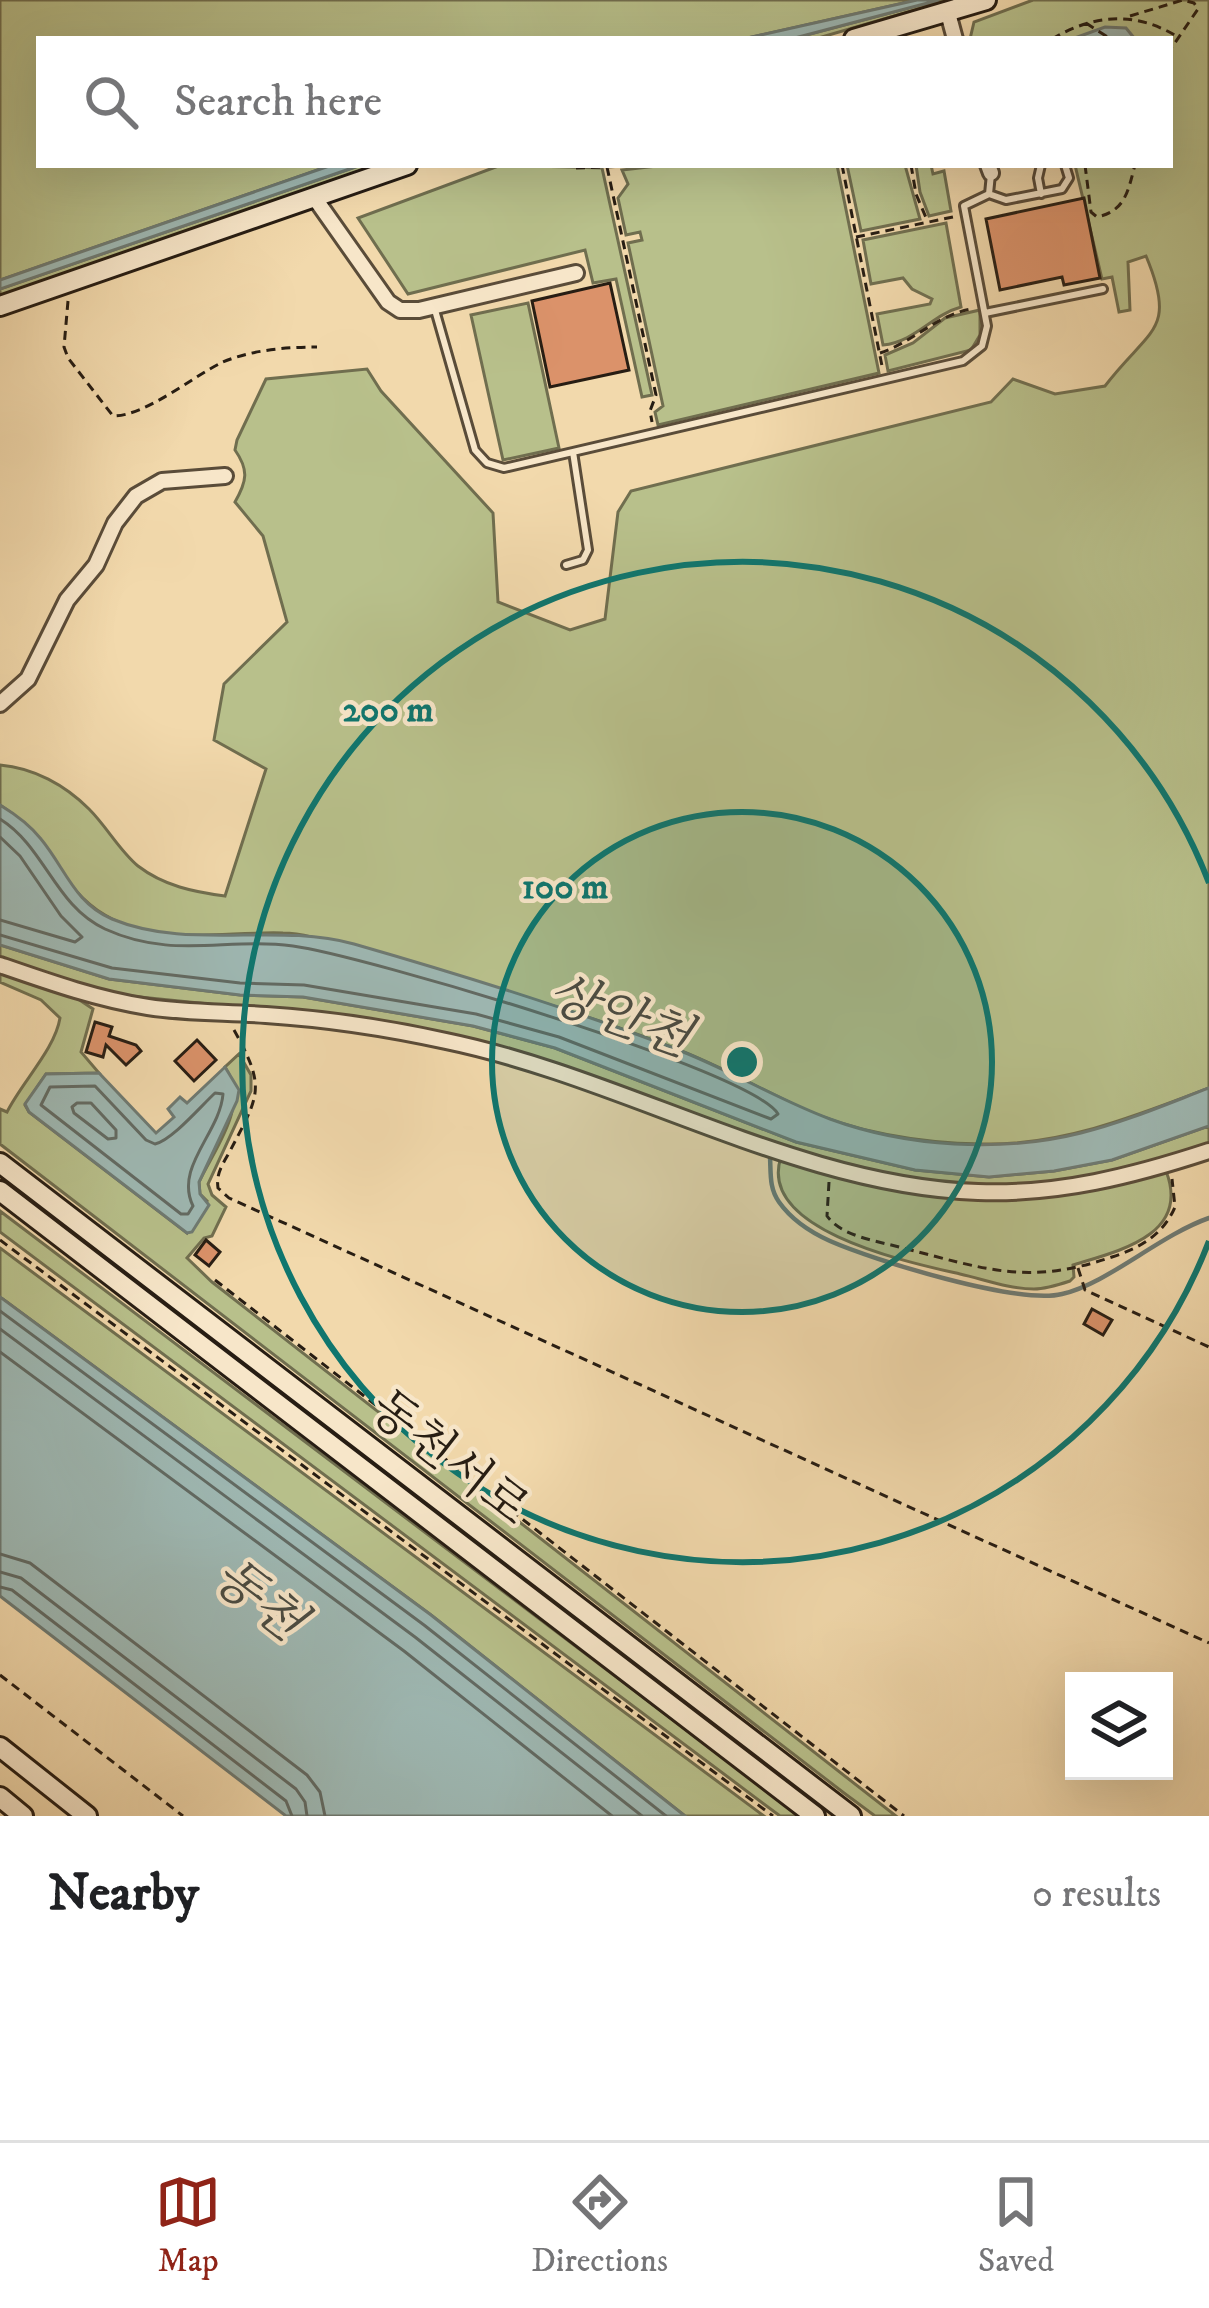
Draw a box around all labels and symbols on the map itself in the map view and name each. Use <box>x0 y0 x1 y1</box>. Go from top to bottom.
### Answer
text: 200 m <box>342 688 434 733</box>
text: 100 m <box>522 865 608 910</box>
water label: 상안천 <box>539 962 703 1074</box>
centre of rings <box>721 1041 763 1083</box>
street label: 동천서로 <box>357 1378 541 1540</box>
water label: 동천 <box>199 1544 319 1658</box>

